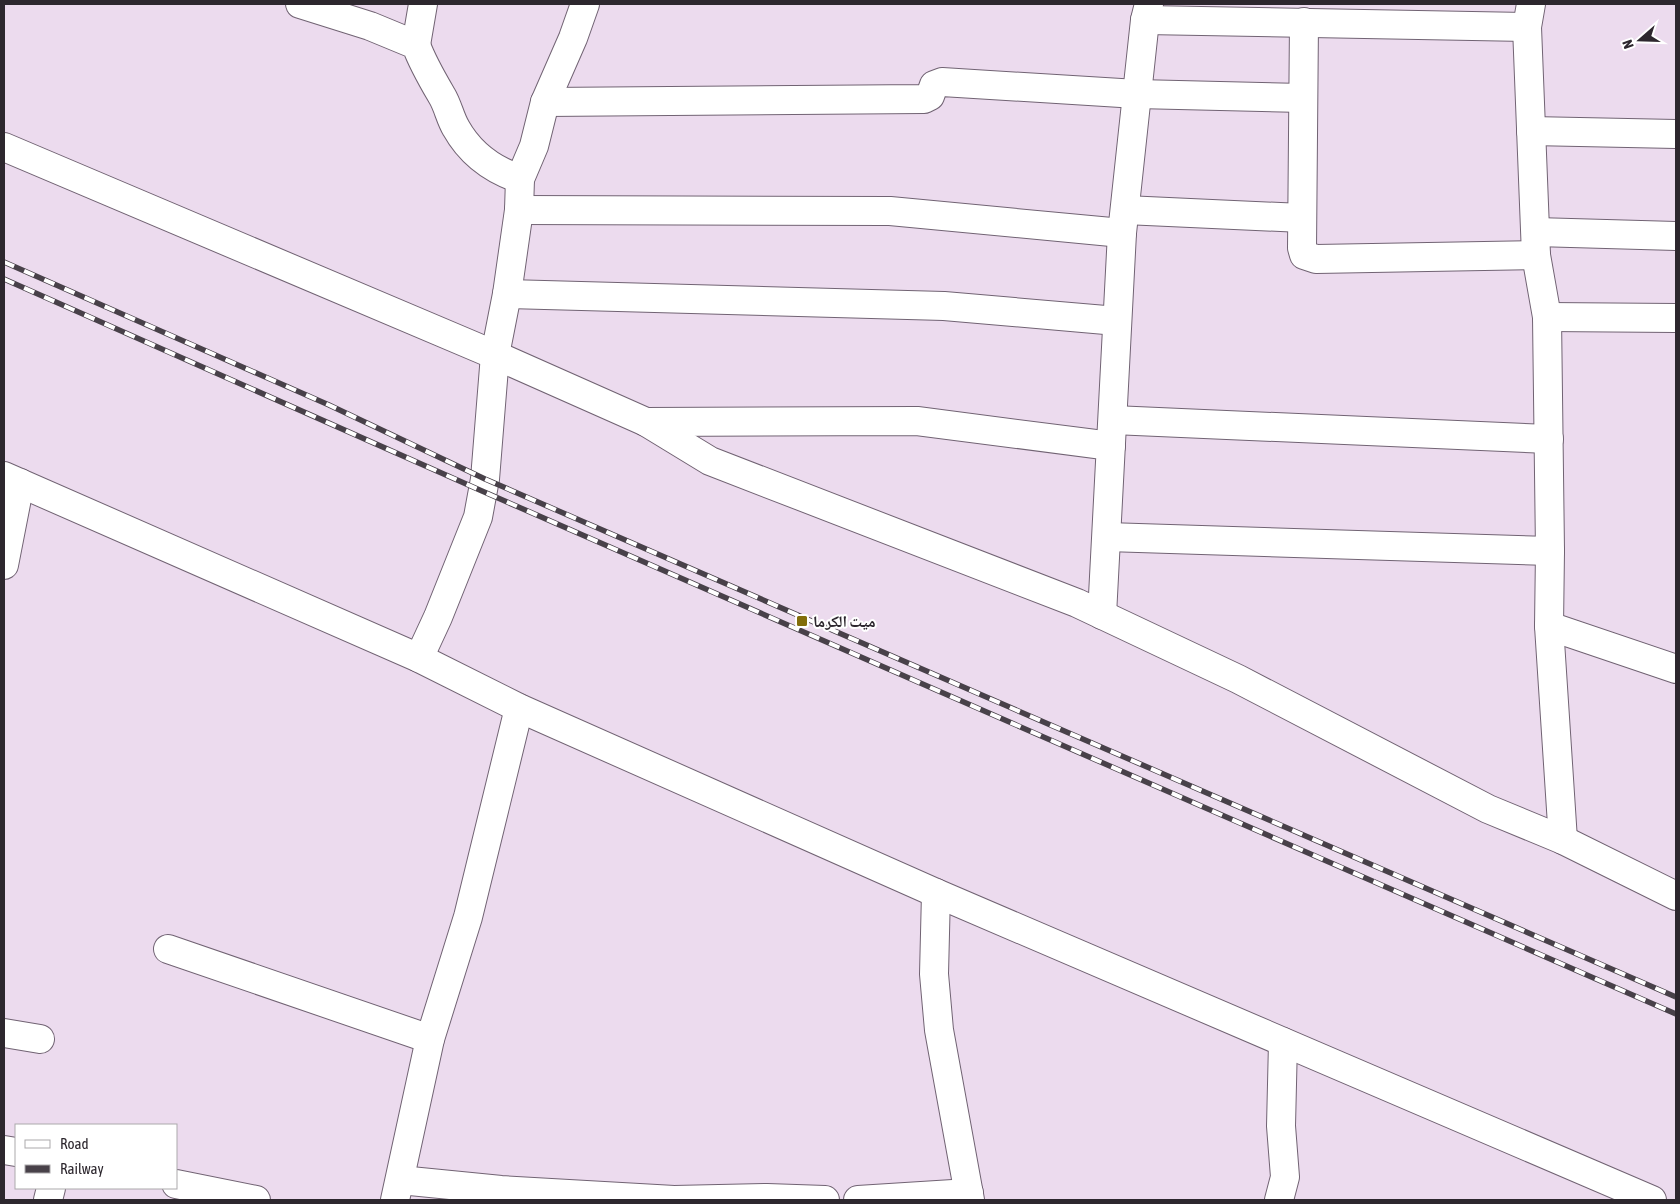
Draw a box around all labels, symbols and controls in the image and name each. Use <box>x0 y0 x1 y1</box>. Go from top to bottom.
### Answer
north arrow <box>1615 15 1665 65</box>
text: N <box>1619 38 1637 51</box>
place label: ميت الكرما <box>813 612 876 630</box>
marker: ميت الكرما <box>795 614 809 628</box>
legend <box>15 1124 178 1189</box>
text: Road <box>60 1135 89 1152</box>
text: Railway <box>60 1160 104 1177</box>

